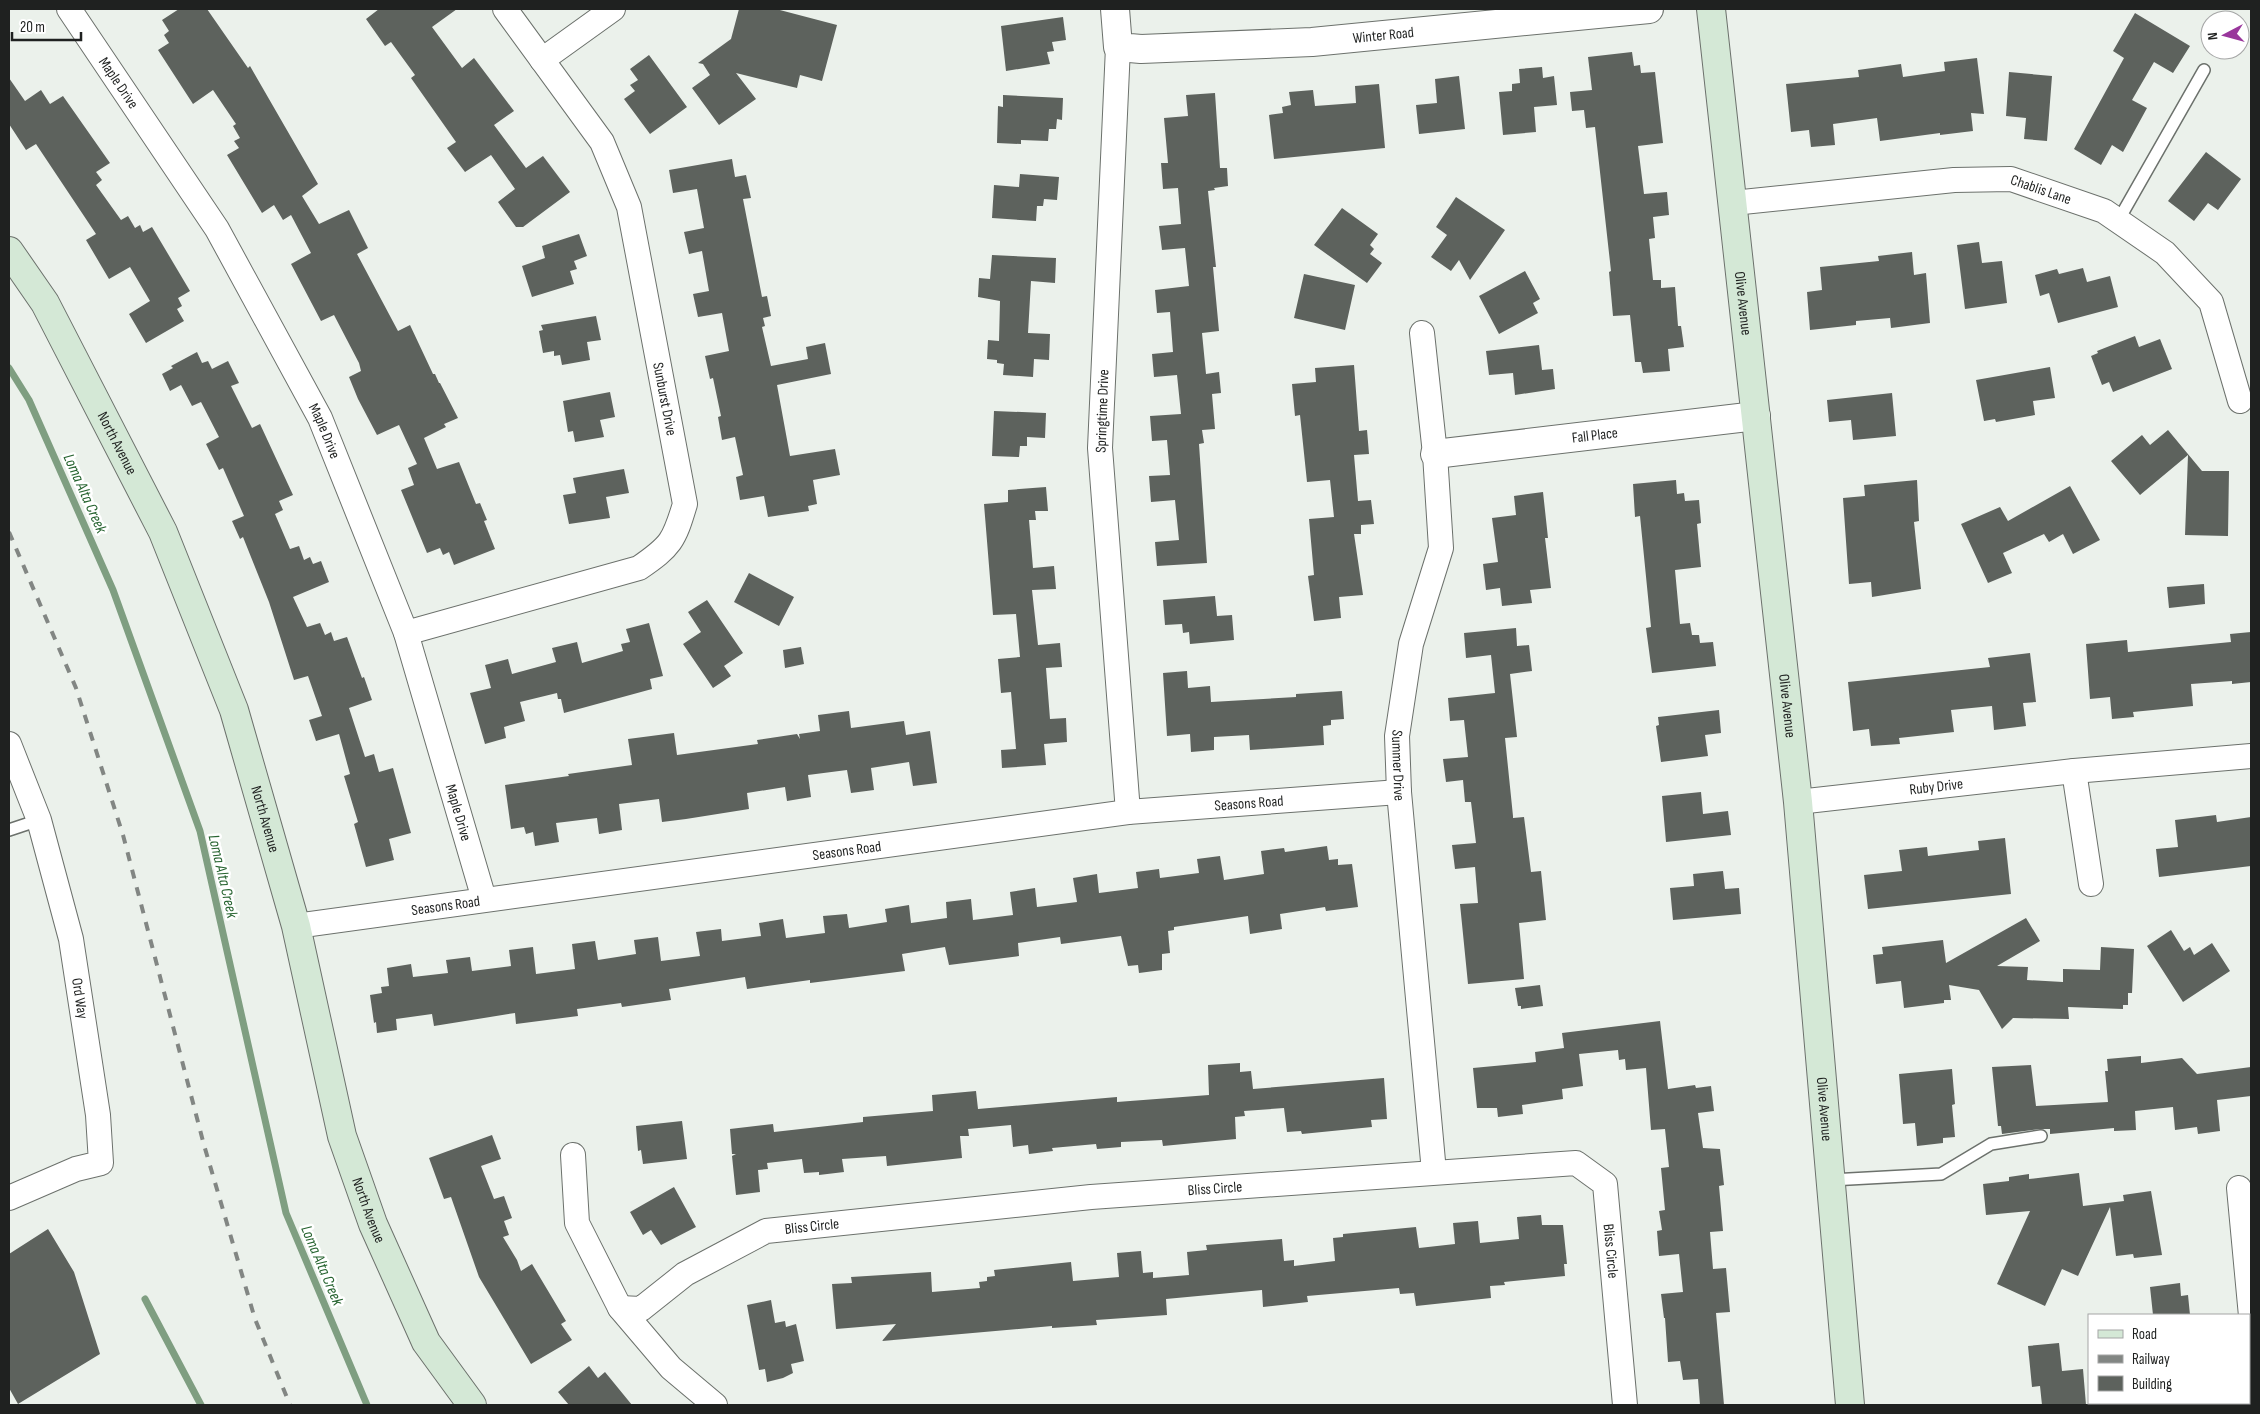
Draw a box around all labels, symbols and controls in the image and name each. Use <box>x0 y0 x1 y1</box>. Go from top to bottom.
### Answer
scale bar <box>12 10 81 42</box>
north arrow <box>2200 10 2250 60</box>
text: 20 m <box>20 18 45 37</box>
street label: Winter Road <box>1352 23 1415 48</box>
text: N <box>2204 32 2221 41</box>
street label: Maple Drive <box>94 54 142 113</box>
street label: Chablis Lane <box>2008 171 2074 209</box>
street label: Olive Avenue <box>1730 270 1756 336</box>
street label: Sunburst Drive <box>648 361 681 437</box>
street label: Springtime Drive <box>1092 369 1113 453</box>
street label: Maple Drive <box>304 400 344 461</box>
street label: North Avenue <box>93 409 141 478</box>
street label: Fall Place <box>1571 423 1619 448</box>
water label: Loma Alta Creek <box>59 451 111 537</box>
street label: Olive Avenue <box>1774 673 1800 739</box>
street label: Summer Drive <box>1387 729 1409 802</box>
street label: Ruby Drive <box>1908 775 1964 799</box>
street label: Maple Drive <box>441 782 475 843</box>
street label: North Avenue <box>246 784 283 855</box>
street label: Seasons Road <box>1214 792 1284 816</box>
water label: Loma Alta Creek <box>204 833 242 921</box>
street label: Seasons Road <box>811 837 882 865</box>
street label: Seasons Road <box>410 892 481 920</box>
street label: Ord Way <box>67 977 92 1020</box>
street label: Olive Avenue <box>1812 1076 1836 1142</box>
street label: North Avenue <box>347 1175 389 1246</box>
street label: Bliss Circle <box>1187 1177 1243 1200</box>
street label: Bliss Circle <box>784 1214 840 1239</box>
water label: Loma Alta Creek <box>296 1223 347 1309</box>
street label: Bliss Circle <box>1599 1223 1622 1279</box>
legend <box>2088 1314 2250 1404</box>
text: Road <box>2132 1325 2157 1344</box>
text: Railway <box>2132 1350 2170 1369</box>
text: Building <box>2132 1375 2172 1394</box>

